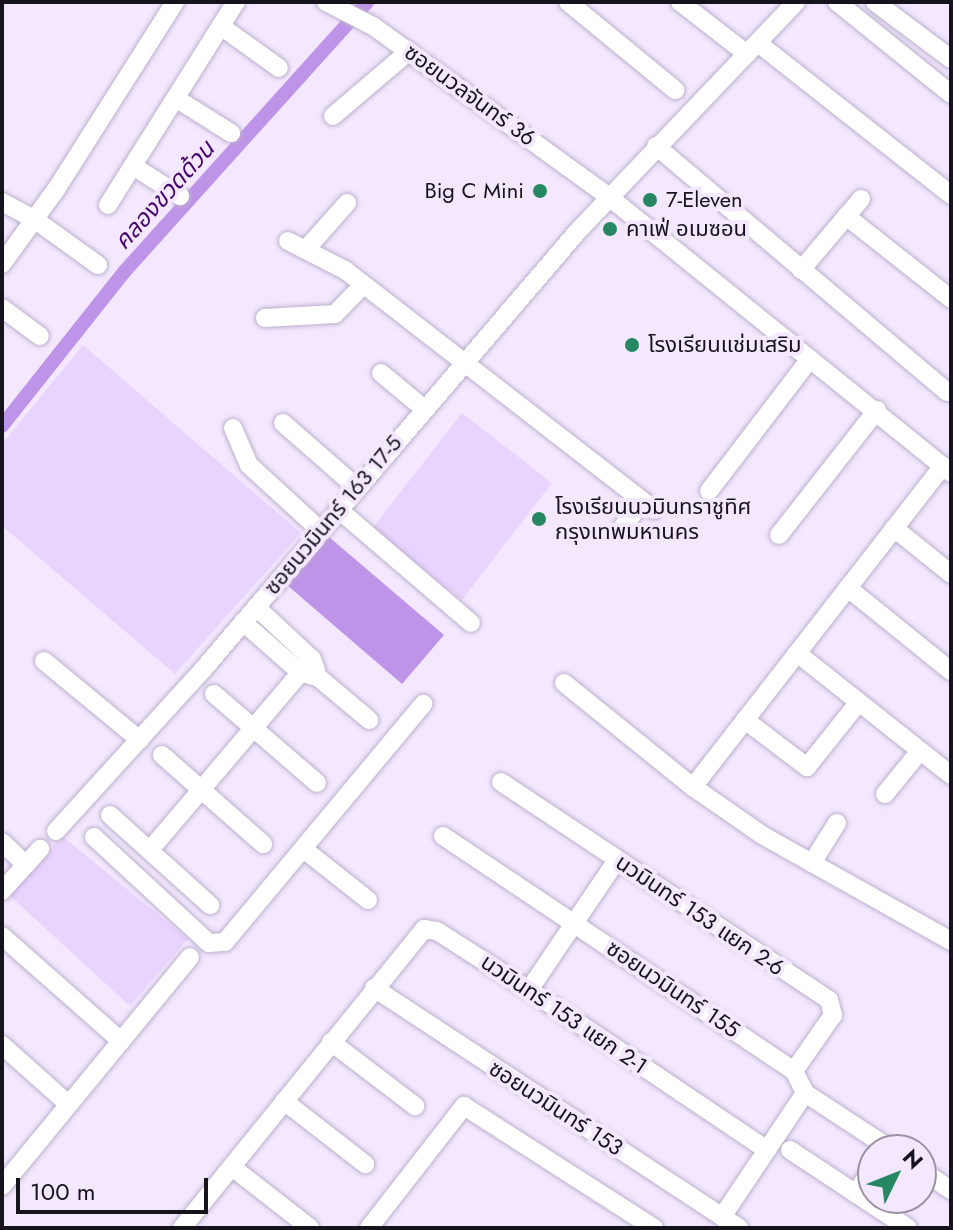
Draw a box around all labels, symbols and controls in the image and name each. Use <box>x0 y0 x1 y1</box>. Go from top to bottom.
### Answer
street label: ซอยนวลจันทร์ 36 <box>399 39 541 151</box>
water label: คลองขวดด้วน <box>108 135 220 255</box>
place label: Big C Mini <box>424 178 524 204</box>
marker: Big C Mini <box>531 182 549 200</box>
place label: 7-Eleven <box>666 187 743 213</box>
marker: 7-Eleven <box>641 191 659 209</box>
place label: คาเฟ่ อเมซอน <box>626 216 747 242</box>
marker: คาเฟ่ อเมซอน <box>601 220 619 238</box>
place label: โรงเรียนแช่มเสริม <box>648 332 802 358</box>
marker: โรงเรียนแช่มเสริม <box>623 336 641 354</box>
street label: ซอยนวมินทร์ 163 17-5 <box>259 430 407 600</box>
place label: โรงเรียนนวมินทราชูทิศ กรุงเทพมหานคร <box>555 493 751 544</box>
marker: โรงเรียนนวมินทราชูทิศ กรุงเทพมหานคร <box>530 510 548 528</box>
street label: นวมินทร์ 153 แยก 2-6 <box>611 849 789 981</box>
street label: ซอยนวมินทร์ 155 <box>602 935 744 1043</box>
street label: นวมินทร์ 153 แยก 2-1 <box>476 949 652 1079</box>
street label: ซอยนวมินทร์ 153 <box>484 1055 628 1161</box>
north arrow <box>857 1134 937 1214</box>
text: N <box>895 1142 931 1176</box>
scale bar <box>20 1162 212 1212</box>
text: 100 m <box>30 1174 96 1209</box>

